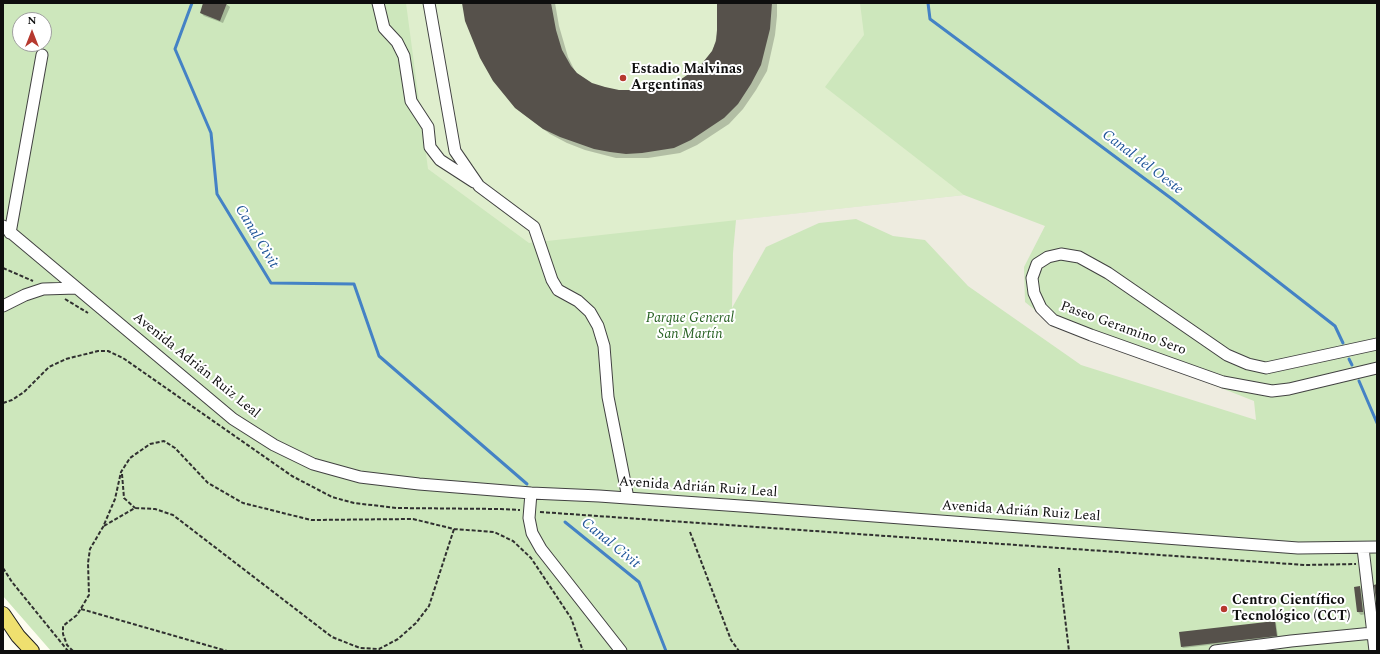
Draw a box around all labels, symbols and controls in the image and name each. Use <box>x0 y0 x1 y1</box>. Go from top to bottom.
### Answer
north arrow <box>12 12 52 52</box>
text: N <box>28 12 36 29</box>
place label: Estadio Malvinas Argentinas <box>631 62 742 94</box>
marker: Estadio Malvinas Argentinas <box>618 73 628 83</box>
water label: Canal del Oeste <box>1098 127 1186 199</box>
water label: Canal Civit <box>230 202 282 272</box>
street label: Paseo Geramino Sero <box>1058 298 1188 360</box>
street label: Avenida Adrián Ruiz Leal <box>129 309 263 423</box>
park label: Parque General San Martín <box>646 311 734 344</box>
street label: Avenida Adrián Ruiz Leal <box>618 474 778 502</box>
street label: Avenida Adrián Ruiz Leal <box>941 498 1101 526</box>
water label: Canal Civit <box>577 515 643 573</box>
place label: Centro Científico Tecnológico (CCT) <box>1232 593 1350 626</box>
marker: Centro Científico Tecnológico (CCT) <box>1219 604 1229 614</box>

